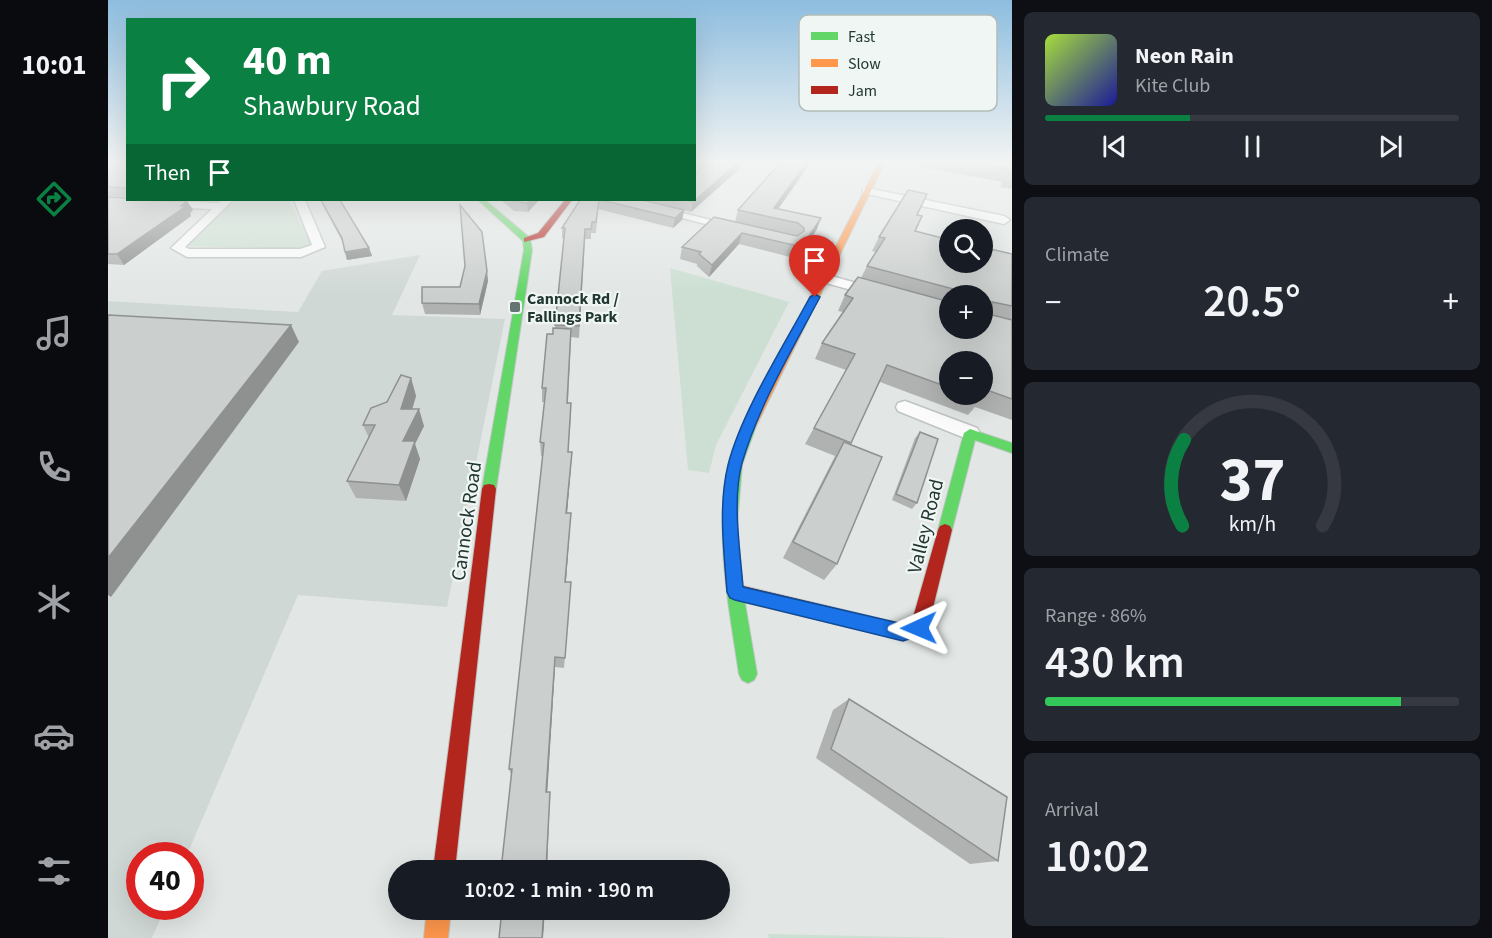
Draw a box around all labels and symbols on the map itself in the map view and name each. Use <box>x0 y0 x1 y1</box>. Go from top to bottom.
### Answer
legend <box>799 15 997 111</box>
text: Fast <box>848 26 876 48</box>
text: Slow <box>848 53 881 75</box>
text: Jam <box>848 80 877 102</box>
pin <box>789 235 840 297</box>
place label: Cannock Rd / Fallings Park <box>527 288 619 328</box>
marker: Cannock Rd / Fallings Park <box>508 300 522 314</box>
street label: Cannock Road <box>445 460 489 583</box>
street label: Valley Road <box>901 476 951 576</box>
position arrow <box>887 596 951 660</box>
speed limit sign: 40 <box>126 842 204 920</box>

